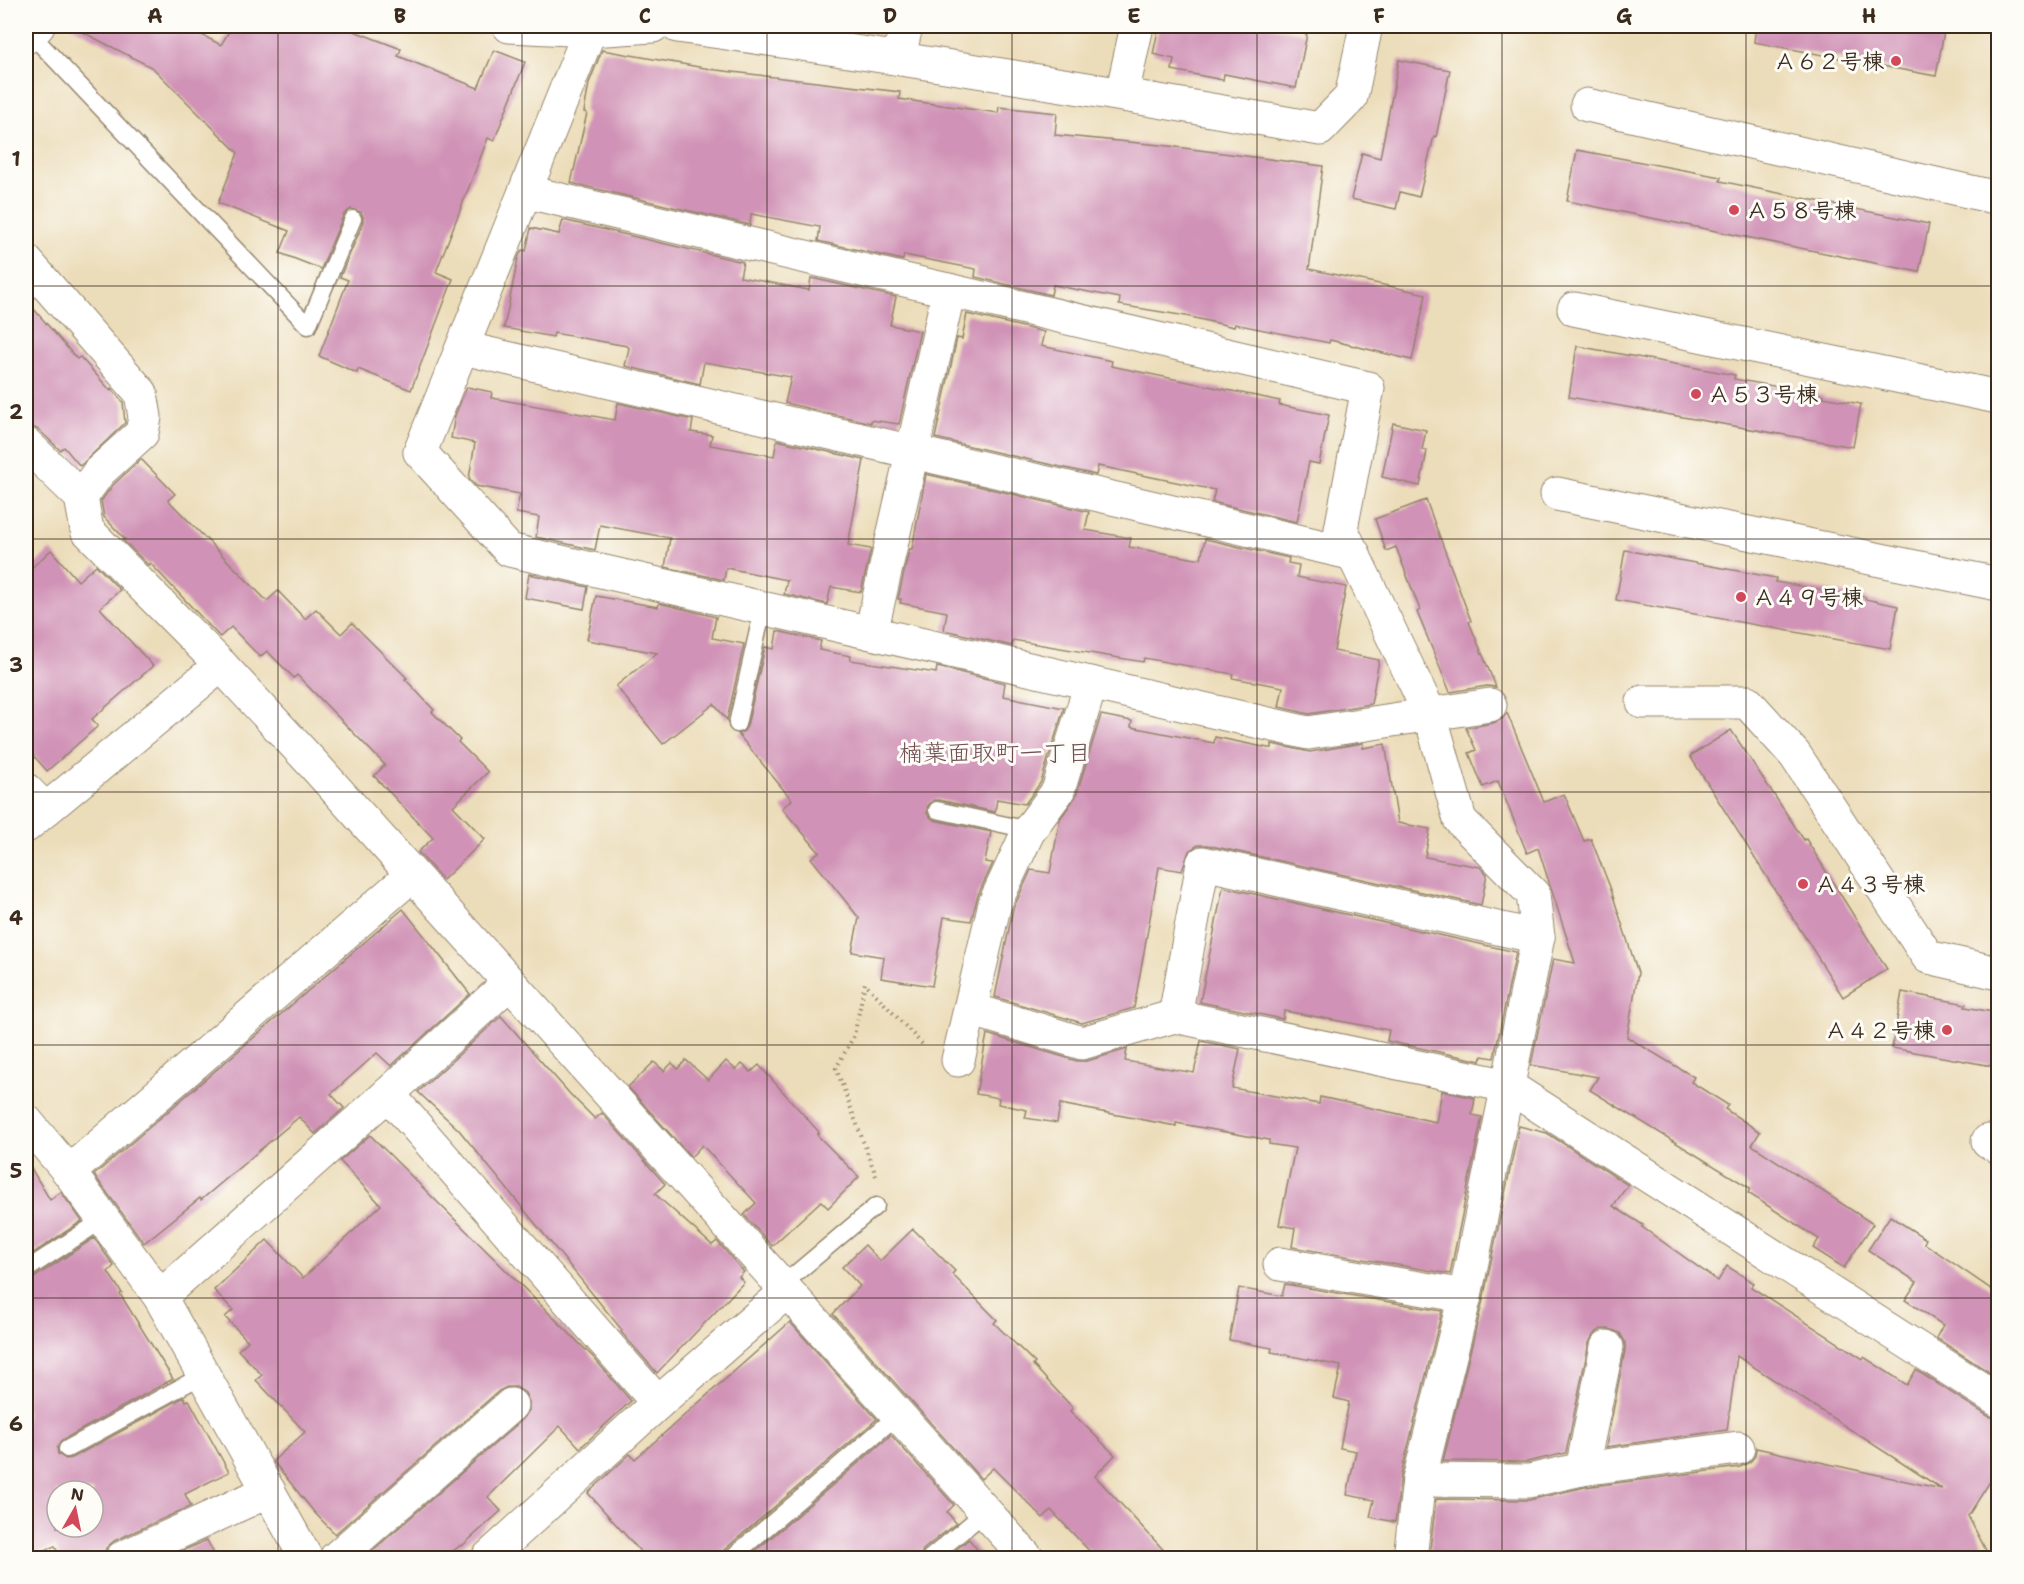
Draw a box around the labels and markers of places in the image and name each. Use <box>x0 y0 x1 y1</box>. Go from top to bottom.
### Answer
place label: Ａ６２号棟 <box>1774 47 1884 76</box>
marker: Ａ６２号棟 <box>1889 54 1903 68</box>
place label: Ａ５８号棟 <box>1746 196 1856 225</box>
marker: Ａ５８号棟 <box>1727 203 1741 217</box>
place label: Ａ５３号棟 <box>1708 380 1818 409</box>
marker: Ａ５３号棟 <box>1689 387 1703 401</box>
place label: Ａ４９号棟 <box>1753 583 1863 612</box>
marker: Ａ４９号棟 <box>1734 590 1748 604</box>
place label: Ａ４３号棟 <box>1815 870 1925 899</box>
marker: Ａ４３号棟 <box>1796 877 1810 891</box>
place label: Ａ４２号棟 <box>1825 1016 1935 1045</box>
marker: Ａ４２号棟 <box>1940 1023 1954 1037</box>

